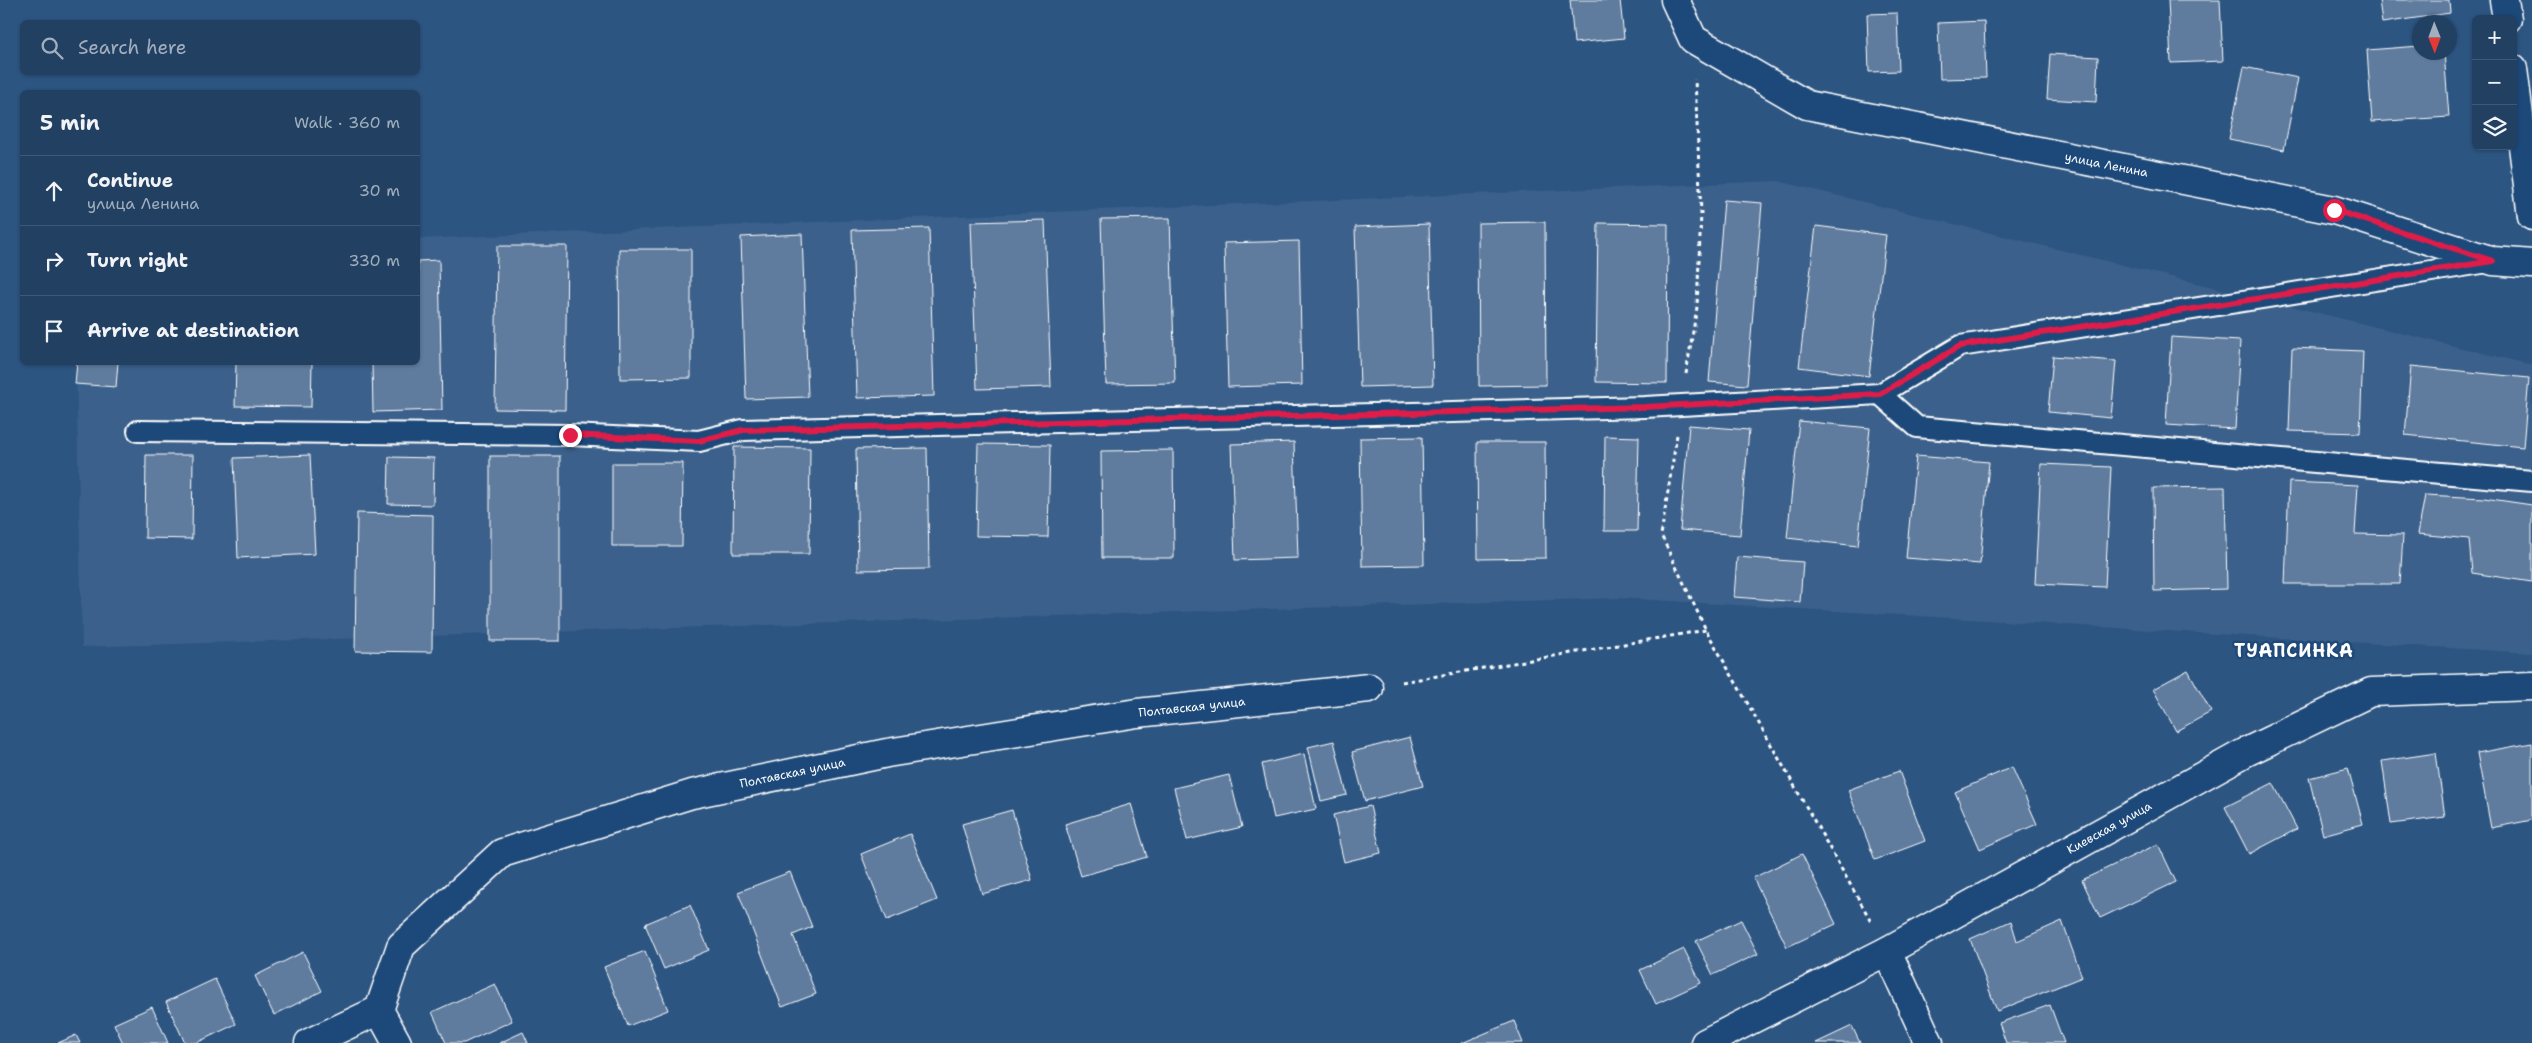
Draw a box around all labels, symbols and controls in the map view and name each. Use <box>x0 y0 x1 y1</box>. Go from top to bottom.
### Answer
north arrow <box>2412 15 2457 60</box>
map controls <box>2472 15 2517 150</box>
button: + <box>2472 15 2517 60</box>
search box <box>20 20 420 75</box>
icon: search <box>38 34 66 62</box>
text: Search here <box>78 35 187 60</box>
button: − <box>2472 60 2517 105</box>
button: layers <box>2472 105 2517 150</box>
text: 5 min <box>40 109 100 137</box>
text: Walk · 360 m <box>294 112 400 133</box>
street label: улица Ленина <box>2064 149 2150 181</box>
text: Continue <box>87 168 173 193</box>
icon: ahead <box>40 177 68 205</box>
text: 30 m <box>359 180 400 201</box>
text: улица Ленина <box>87 193 199 214</box>
route start <box>2323 199 2346 222</box>
icon: right <box>40 247 68 275</box>
text: Turn right <box>87 248 188 273</box>
text: 330 m <box>348 250 400 271</box>
icon: arrive <box>40 317 68 345</box>
text: Arrive at destination <box>87 318 299 343</box>
route end <box>559 424 582 447</box>
district label: ТУАПСИНКА <box>2234 639 2354 663</box>
street label: Полтавская улица <box>1138 693 1247 721</box>
street label: Полтавская улица <box>738 754 847 792</box>
street label: Киевская улица <box>2064 798 2155 858</box>

